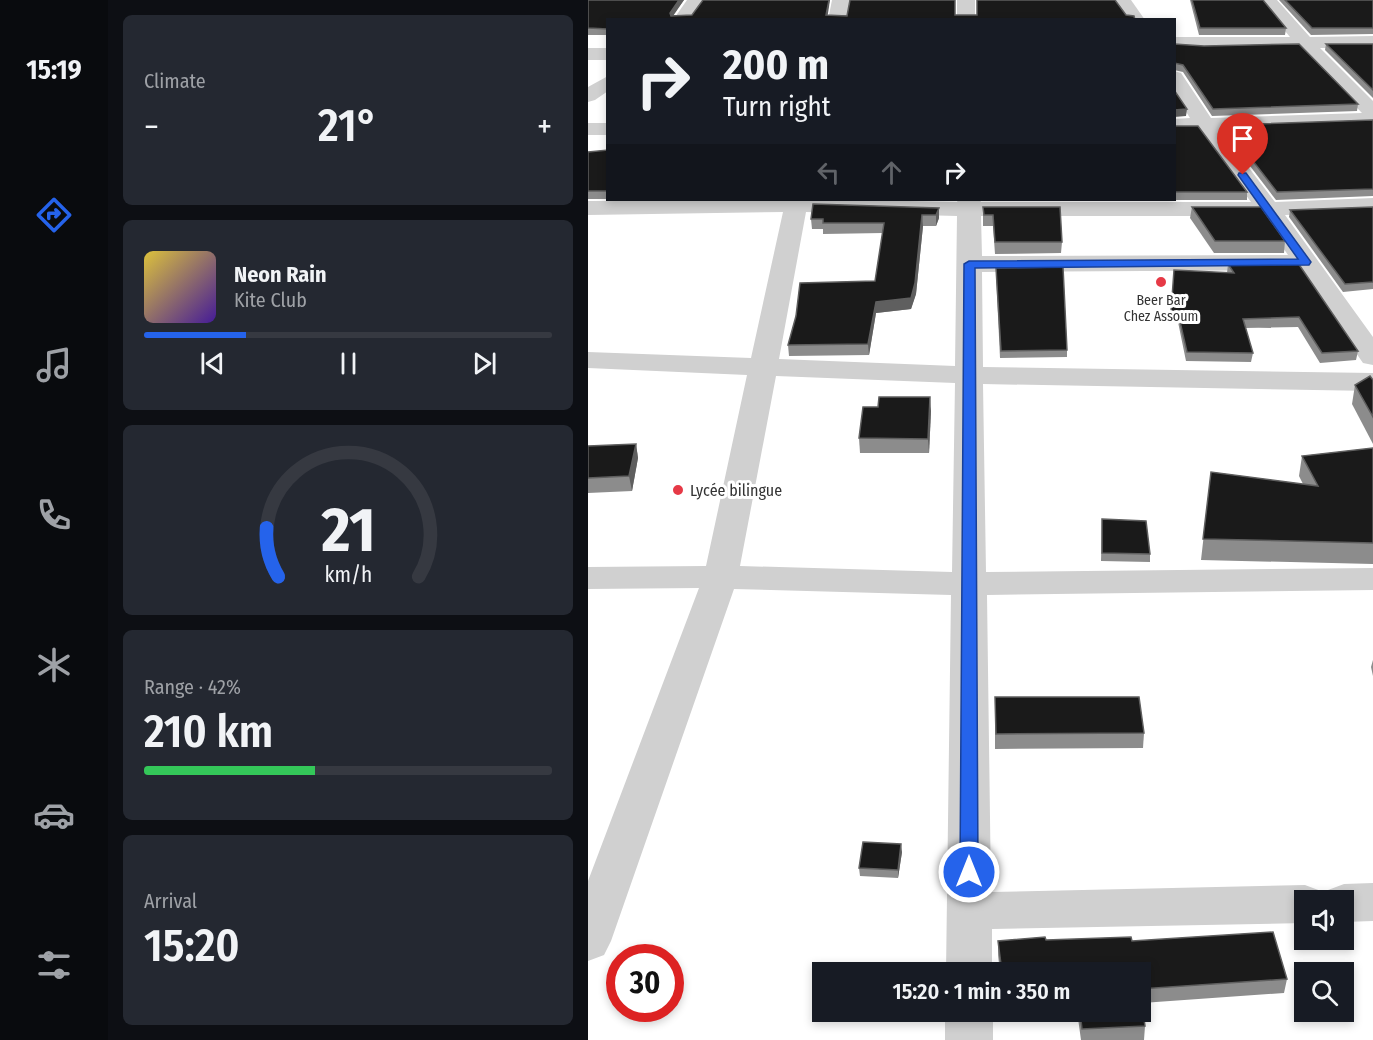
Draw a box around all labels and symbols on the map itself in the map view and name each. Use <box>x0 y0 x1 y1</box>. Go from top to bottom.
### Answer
pin <box>1217 113 1268 175</box>
marker: Beer Bar Chez Assoum <box>1154 275 1168 289</box>
place label: Beer Bar Chez Assoum <box>1124 292 1198 325</box>
place label: Lycée bilingue <box>690 481 782 500</box>
marker: Lycée bilingue <box>671 483 685 497</box>
position arrow <box>937 840 1001 904</box>
speed limit sign: 30 <box>606 944 684 1022</box>

